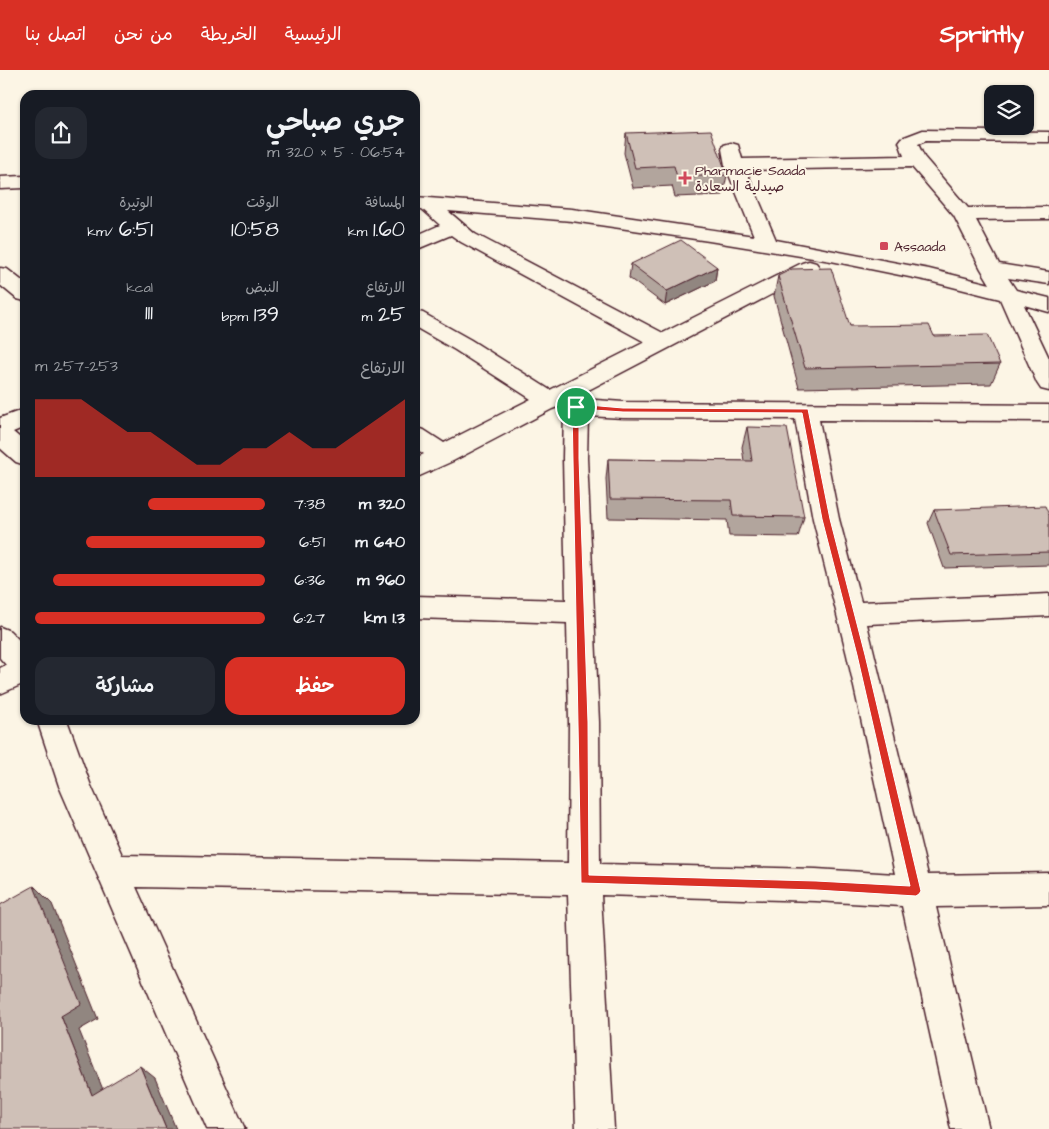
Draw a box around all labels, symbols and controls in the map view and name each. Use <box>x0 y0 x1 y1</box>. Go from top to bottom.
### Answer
text: Sprintly <box>940 18 1024 52</box>
text: اتصل بنا <box>25 22 86 47</box>
text: من نحن <box>114 22 173 47</box>
text: الخريطة <box>201 22 257 47</box>
text: الرئيسية <box>285 22 341 47</box>
map controls <box>984 85 1034 135</box>
button: layers <box>984 85 1034 135</box>
text: جري صباحي <box>266 102 405 141</box>
button: share <box>35 107 87 159</box>
text: 06:54 · 5 × 320 m <box>267 141 405 163</box>
place label: Pharmacie Saada صيدلية السعادة <box>695 161 805 197</box>
marker: Pharmacie Saada صيدلية السعادة <box>679 172 691 184</box>
text: الوتيرة <box>119 193 153 213</box>
text: الوقت <box>246 193 279 213</box>
text: المسافة <box>365 193 405 213</box>
text: 6:51 <box>119 215 153 244</box>
text: 10:58 <box>231 215 279 244</box>
text: 1.60 <box>373 215 405 244</box>
text: /km <box>87 222 119 242</box>
text: km <box>348 222 373 242</box>
place label: Assaada <box>894 237 946 257</box>
marker: Assaada <box>878 240 890 252</box>
text: kcal <box>126 278 153 298</box>
text: النبض <box>246 278 279 298</box>
text: الارتفاع <box>366 278 405 298</box>
text: 111 <box>145 298 153 327</box>
text: 139 <box>254 300 279 329</box>
text: 25 <box>378 300 405 329</box>
text: bpm <box>222 307 254 327</box>
text: m <box>362 307 378 327</box>
text: 253–257 m <box>35 355 118 377</box>
text: الارتفاع <box>360 357 405 379</box>
pin <box>555 386 597 428</box>
icon: arrive <box>562 393 590 421</box>
text: 7:38 <box>294 493 325 515</box>
text: 320 m <box>359 493 405 515</box>
text: 6:51 <box>299 531 325 553</box>
text: 640 m <box>355 531 405 553</box>
text: 6:36 <box>294 569 325 591</box>
text: 960 m <box>357 569 405 591</box>
text: 6:27 <box>293 607 325 629</box>
text: 1.3 km <box>364 607 405 629</box>
button: مشاركة <box>35 657 215 715</box>
button: حفظ <box>225 657 405 715</box>

